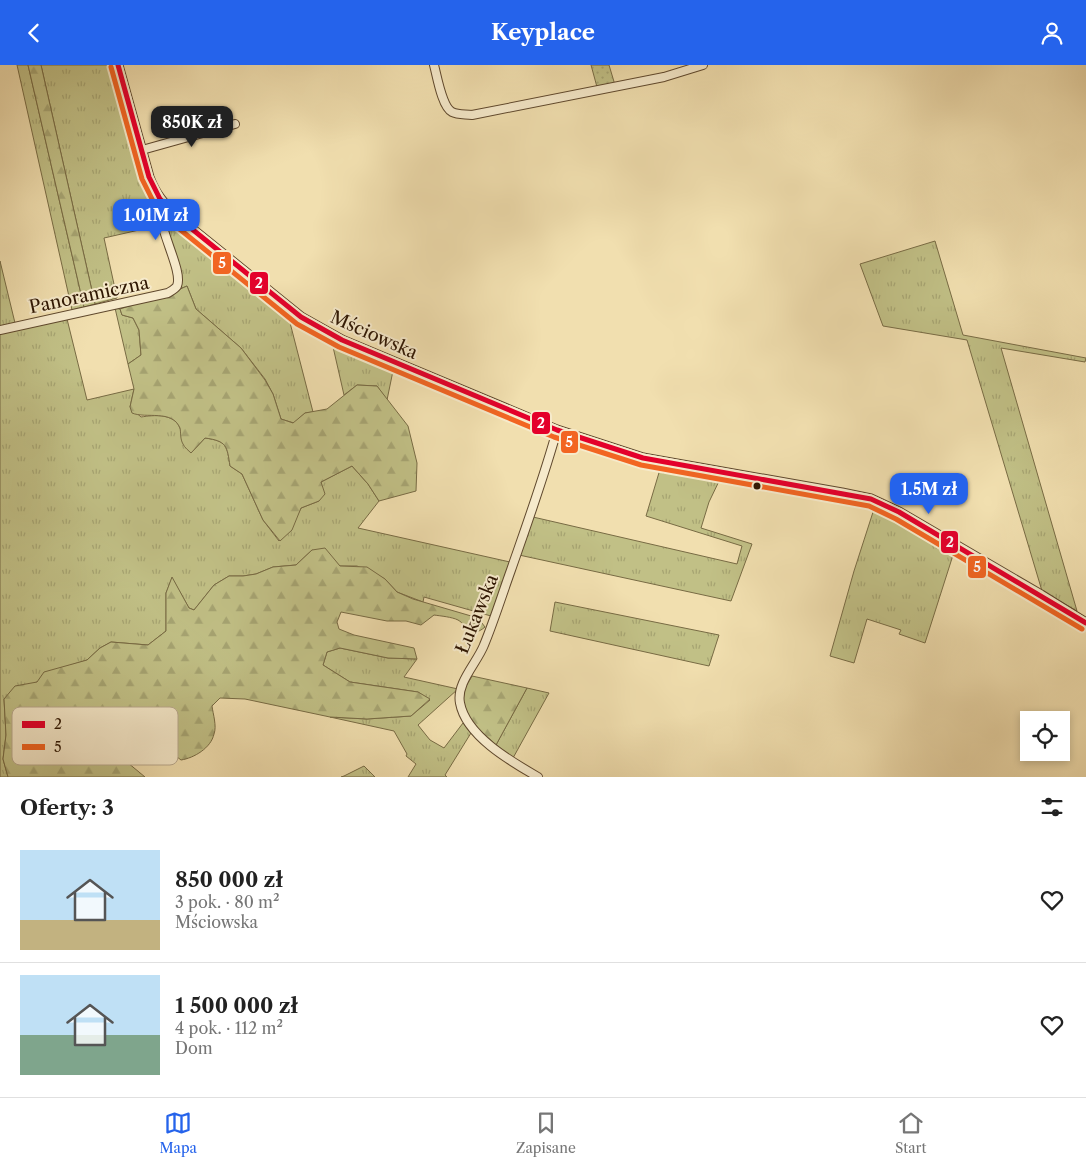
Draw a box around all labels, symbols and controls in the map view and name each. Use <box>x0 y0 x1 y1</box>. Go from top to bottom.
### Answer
icon: back <box>20 19 48 47</box>
text: Keyplace <box>491 19 595 46</box>
icon: person <box>1038 19 1066 47</box>
pin: 850K zł <box>146 106 238 148</box>
text: 850K zł <box>162 112 222 132</box>
pin: 1.01M zł <box>104 199 208 241</box>
text: 1.01M zł <box>124 205 188 225</box>
line badge: 5 <box>212 251 232 275</box>
text: 5 <box>218 254 226 272</box>
street label: Panoramiczna <box>27 271 152 318</box>
line badge: 2 <box>249 271 269 295</box>
text: 2 <box>255 274 263 292</box>
street label: Mściowska <box>327 306 422 364</box>
line badge: 2 <box>531 411 551 435</box>
text: 2 <box>537 414 545 432</box>
line badge: 5 <box>560 430 579 454</box>
text: 5 <box>565 433 573 451</box>
pin: 1.5M zł <box>883 473 975 515</box>
text: 1.5M zł <box>901 479 957 499</box>
unlabelled marker <box>752 481 762 491</box>
line badge: 2 <box>940 530 959 554</box>
text: 2 <box>946 533 954 551</box>
line badge: 5 <box>967 555 987 579</box>
text: 5 <box>973 558 981 576</box>
street label: Łukawska <box>451 571 503 657</box>
legend <box>12 707 178 765</box>
map controls <box>1020 711 1070 761</box>
button: locate <box>1020 711 1070 761</box>
text: 2 <box>54 715 62 733</box>
text: 5 <box>54 738 62 756</box>
icon: filters <box>1038 793 1066 821</box>
text: Oferty: 3 <box>20 795 114 820</box>
text: 850 000 zł <box>175 867 283 892</box>
icon: home <box>60 870 120 930</box>
icon: heart <box>1038 886 1066 914</box>
text: 3 pok. · 80 m² <box>175 892 280 912</box>
text: Mściowska <box>175 912 258 932</box>
text: 1 500 000 zł <box>175 993 298 1018</box>
icon: home <box>60 995 120 1055</box>
icon: heart <box>1038 1011 1066 1039</box>
text: 4 pok. · 112 m² <box>175 1018 283 1038</box>
text: Dom <box>175 1038 213 1058</box>
tab: Mapa <box>160 1109 197 1157</box>
tab: Zapisane <box>516 1109 576 1157</box>
tab: Start <box>895 1109 926 1157</box>

